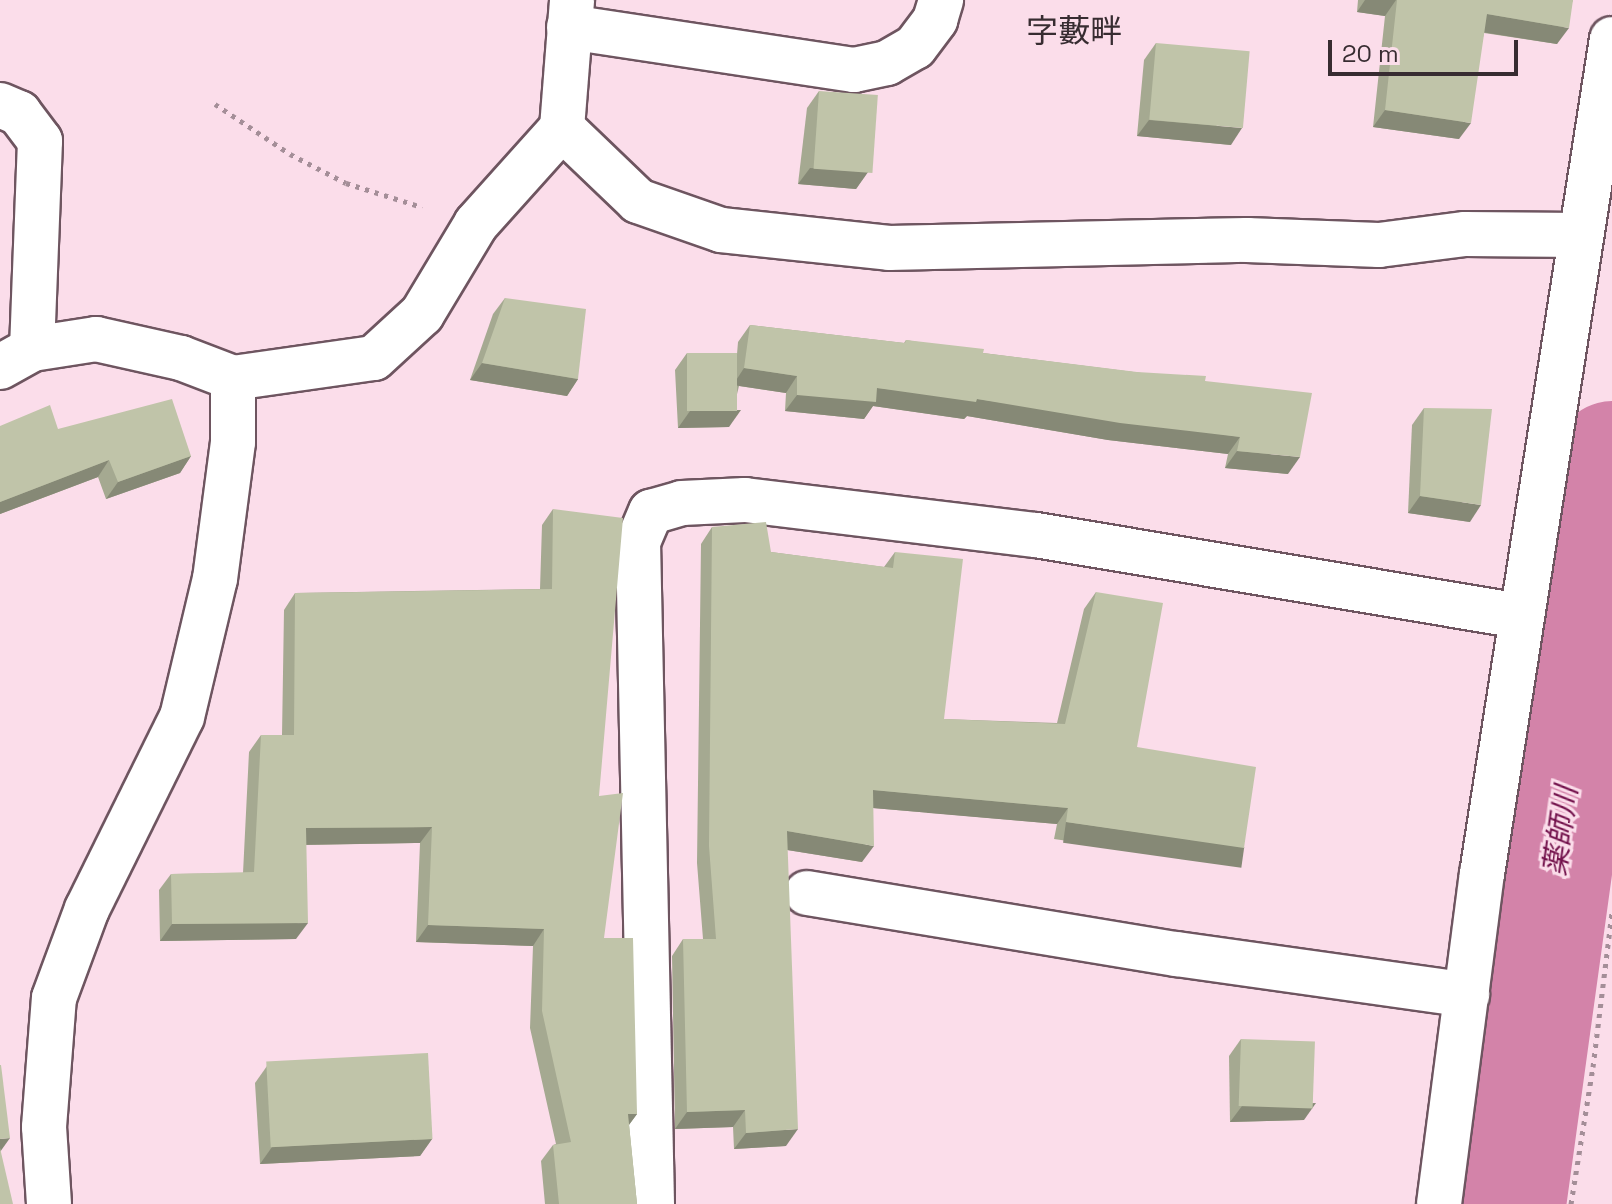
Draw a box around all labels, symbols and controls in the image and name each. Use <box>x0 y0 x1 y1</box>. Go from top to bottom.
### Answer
district label: 字藪畔 <box>1026 12 1122 50</box>
scale bar <box>1332 24 1522 74</box>
text: 20 m <box>1342 38 1399 69</box>
water label: 薬師川 <box>1537 784 1585 878</box>

